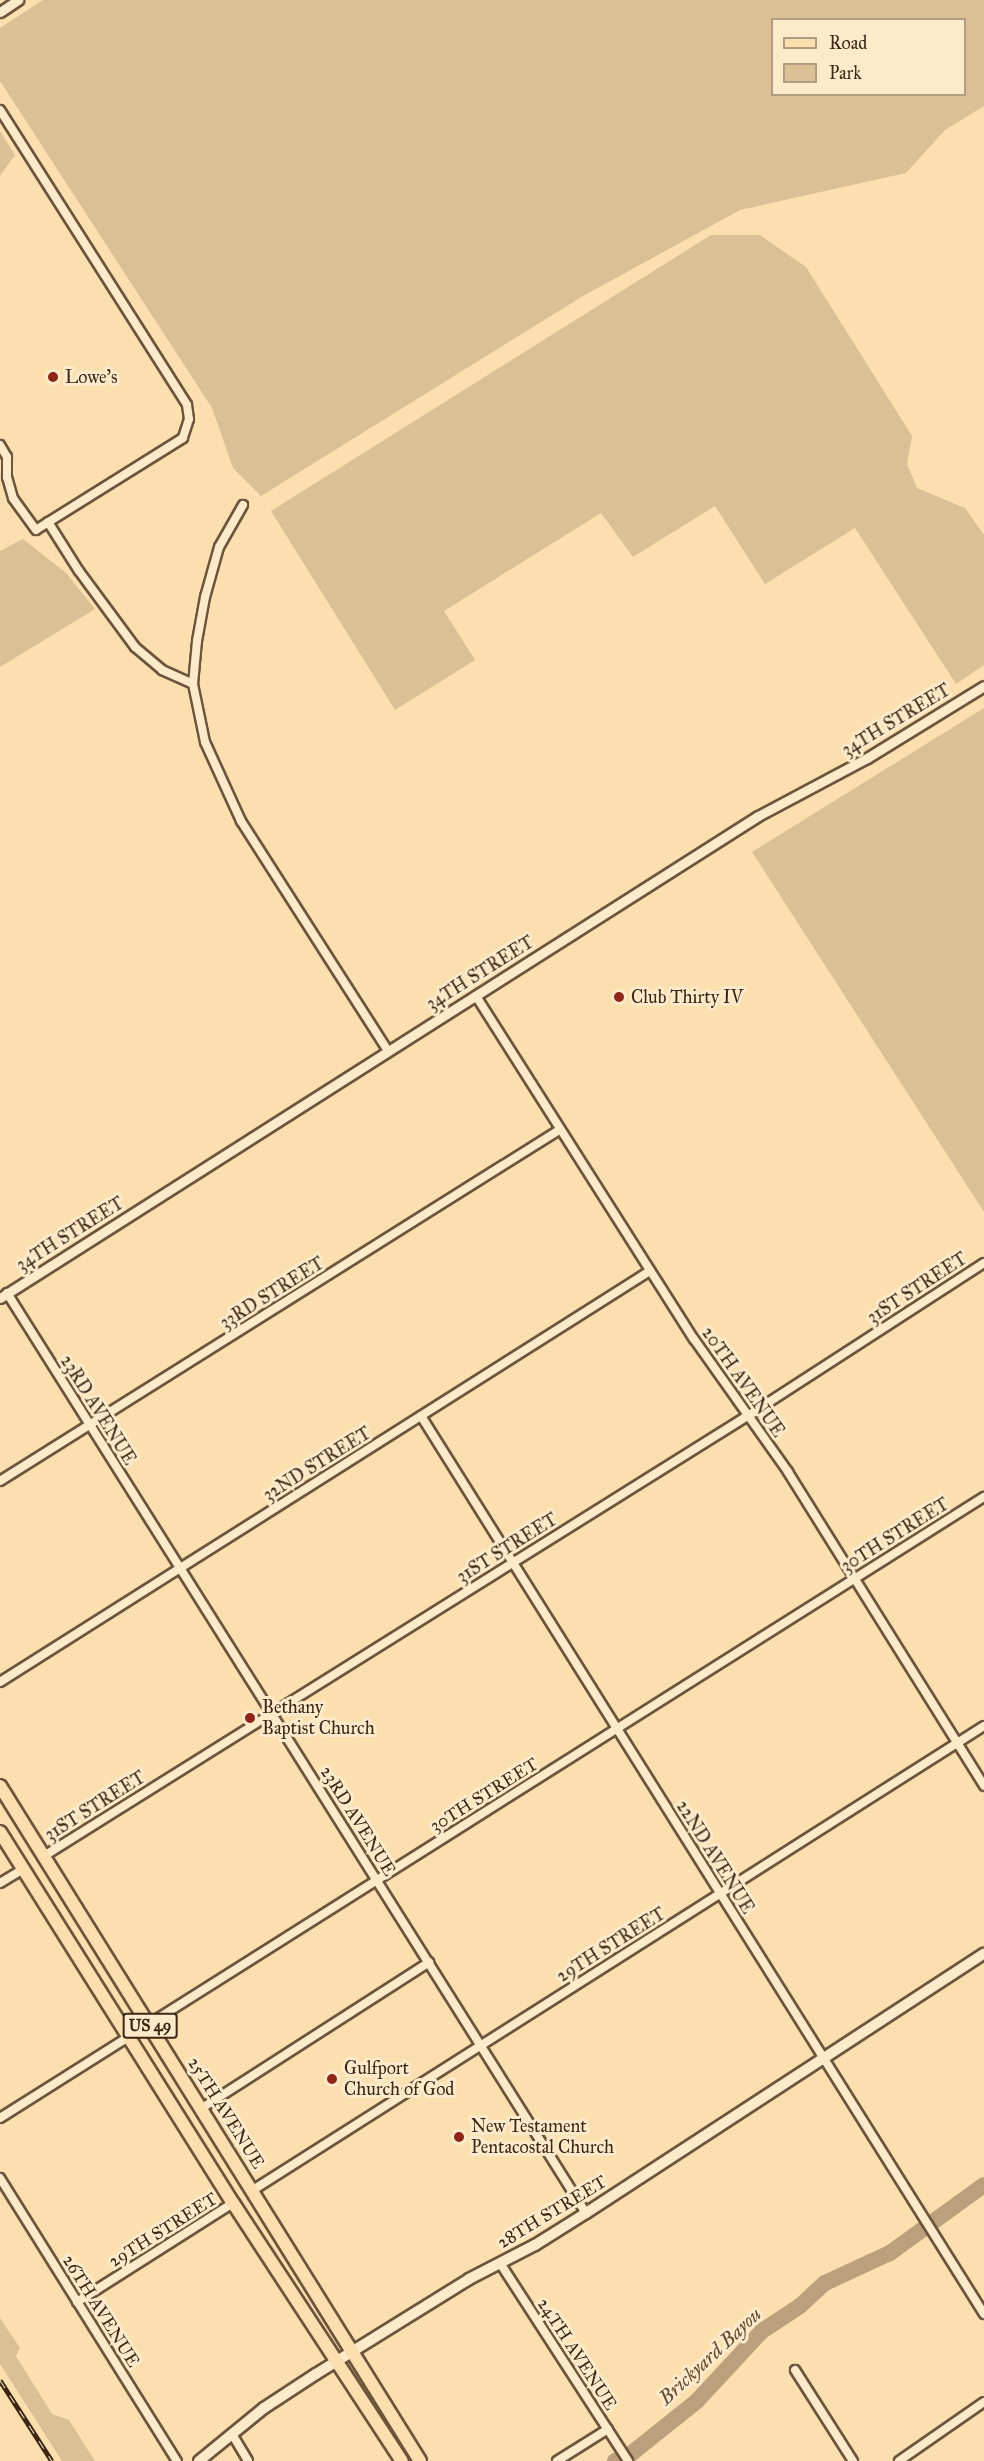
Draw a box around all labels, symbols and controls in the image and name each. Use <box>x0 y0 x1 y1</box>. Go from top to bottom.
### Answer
legend <box>771 18 966 96</box>
text: Road <box>829 32 867 54</box>
text: Park <box>829 62 862 84</box>
place label: Lowe's <box>65 366 117 388</box>
marker: Lowe's <box>46 370 60 384</box>
street label: 34TH STREET <box>838 679 954 761</box>
street label: 34TH STREET <box>422 931 538 1015</box>
place label: Club Thirty IV <box>631 986 743 1008</box>
marker: Club Thirty IV <box>612 990 626 1004</box>
street label: 34TH STREET <box>12 1192 128 1276</box>
street label: 31ST STREET <box>863 1248 971 1328</box>
street label: 33RD STREET <box>216 1252 328 1334</box>
street label: 20TH AVENUE <box>697 1323 789 1441</box>
street label: 23RD AVENUE <box>56 1351 140 1469</box>
street label: 32ND STREET <box>259 1422 375 1506</box>
street label: 30TH STREET <box>837 1493 953 1577</box>
street label: 31ST STREET <box>453 1509 561 1587</box>
place label: Bethany Baptist Church <box>262 1697 375 1740</box>
marker: Bethany Baptist Church <box>243 1711 257 1725</box>
street label: 30TH STREET <box>426 1753 542 1837</box>
street label: 23RD AVENUE <box>316 1762 400 1880</box>
street label: 31ST STREET <box>41 1767 149 1845</box>
street label: 22ND AVENUE <box>672 1796 758 1918</box>
street label: 29TH STREET <box>553 1903 669 1987</box>
road number: US 49 <box>122 2013 178 2039</box>
street label: 25TH AVENUE <box>183 2053 269 2173</box>
place label: Gulfport Church of God <box>344 2058 454 2100</box>
marker: Gulfport Church of God <box>325 2072 339 2086</box>
place label: New Testament Pentacostal Church <box>471 2116 614 2158</box>
marker: New Testament Pentacostal Church <box>452 2130 466 2144</box>
street label: 28TH STREET <box>493 2171 611 2253</box>
street label: 29TH STREET <box>105 2188 221 2272</box>
street label: 26TH AVENUE <box>58 2251 144 2371</box>
street label: 24TH AVENUE <box>533 2294 621 2414</box>
water label: Brickyard Bayou <box>654 2302 766 2410</box>

